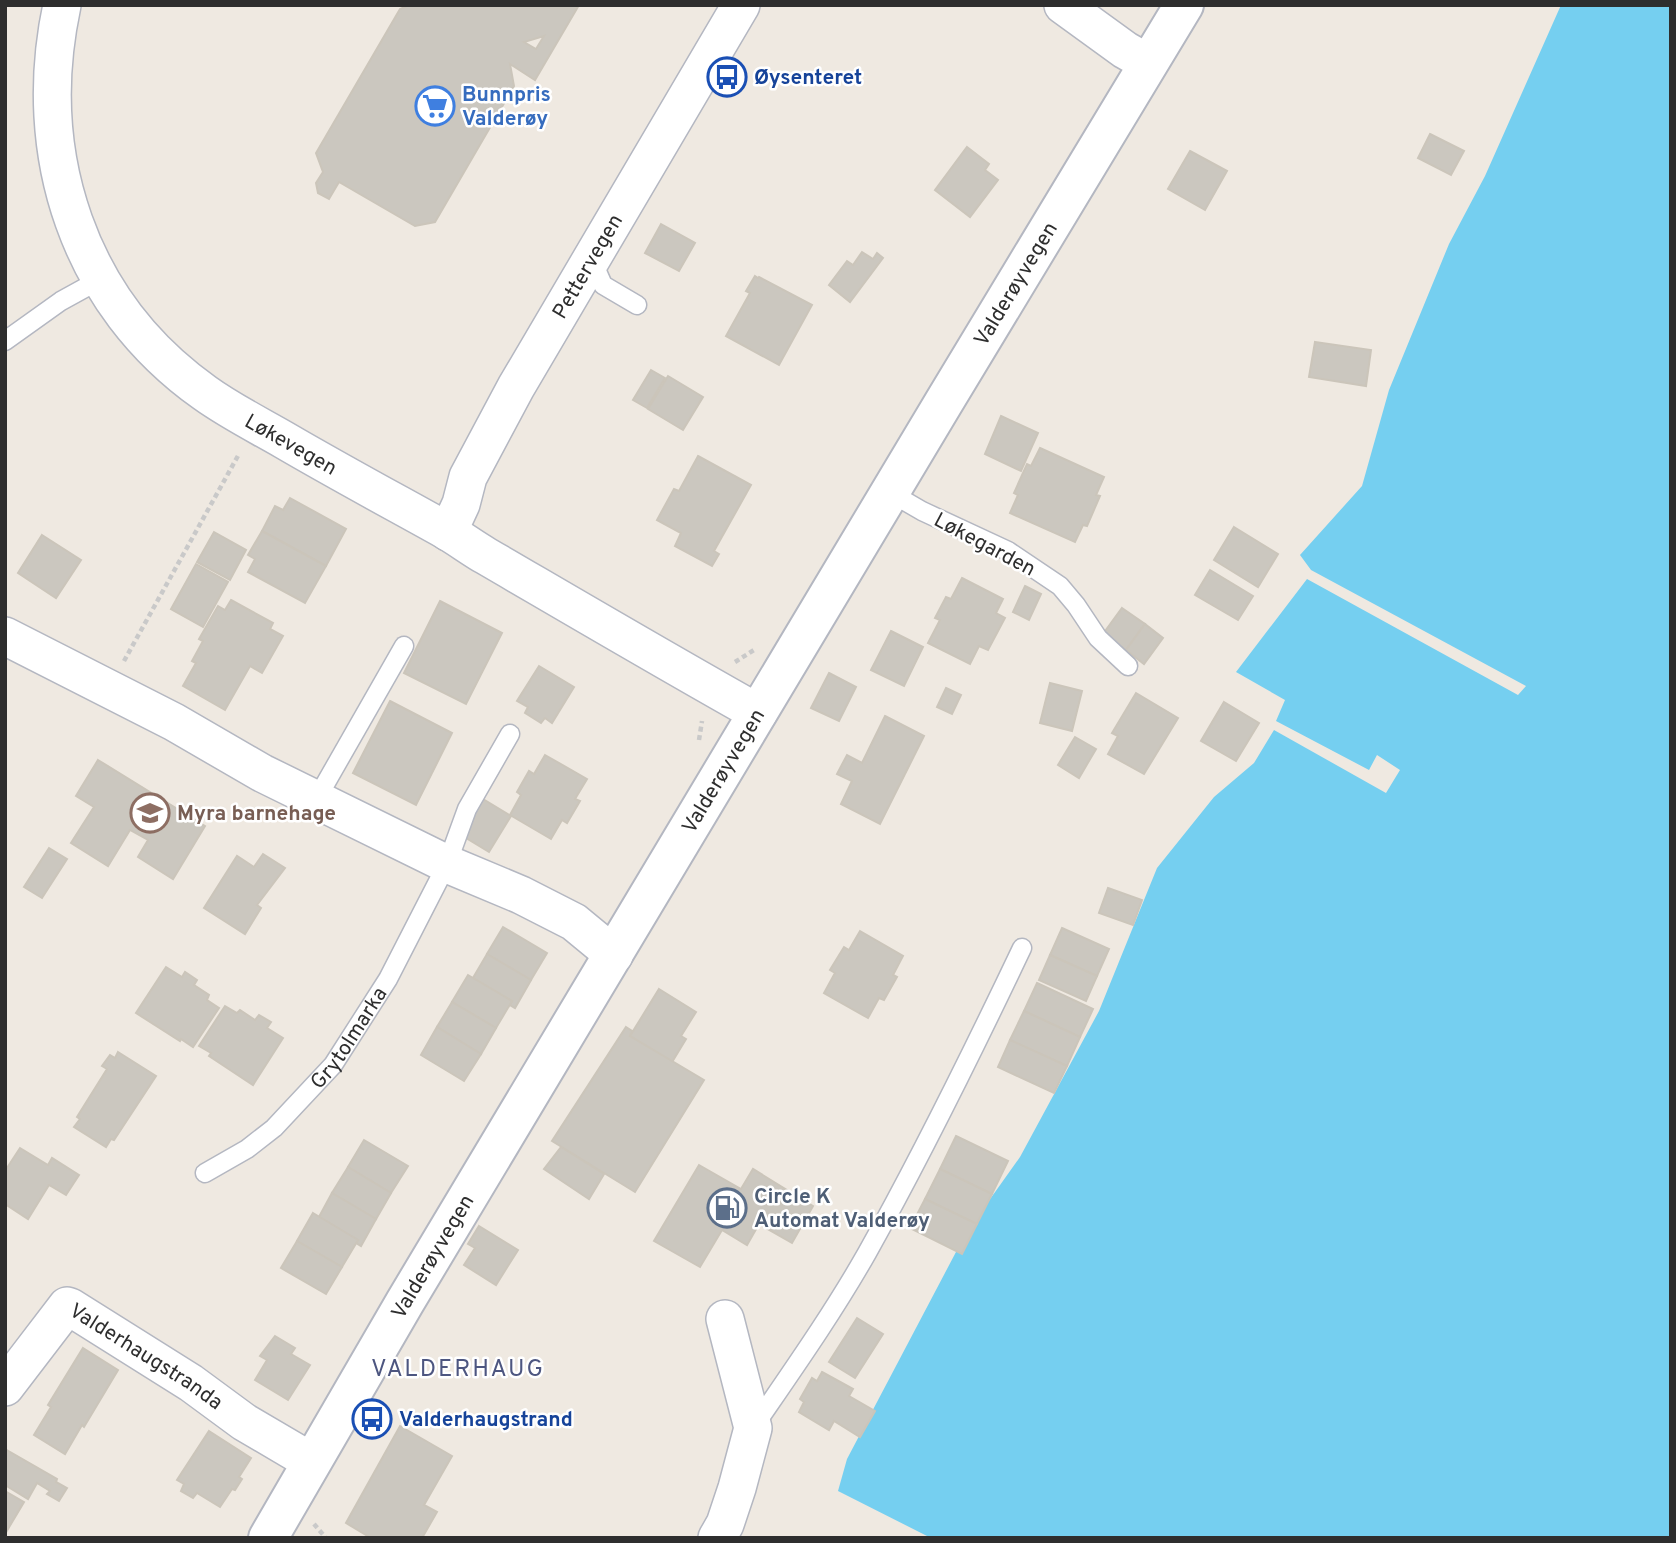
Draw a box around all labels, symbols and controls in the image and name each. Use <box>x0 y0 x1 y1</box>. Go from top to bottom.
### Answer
bus stop icon: Øysenteret <box>706 56 748 98</box>
place label: Øysenteret <box>754 65 862 92</box>
place label: Bunnpris Valderøy <box>462 82 551 133</box>
supermarket icon: Bunnpris Valderøy <box>414 85 456 127</box>
street label: Pettervegen <box>547 210 630 324</box>
street label: Valderøyvegen <box>969 218 1065 352</box>
street label: Løkevegen <box>239 409 341 483</box>
street label: Løkegarden <box>929 507 1040 583</box>
street label: Valderøyvegen <box>677 704 772 839</box>
school or university icon: Myra barnehage <box>129 792 171 834</box>
place label: Myra barnehage <box>177 801 336 828</box>
street label: Grytolmarka <box>305 983 394 1096</box>
place label: Circle K Automat Valderøy <box>754 1184 930 1235</box>
fuel station icon: Circle K Automat Valderøy <box>706 1187 748 1229</box>
street label: Valderøyvegen <box>386 1190 481 1324</box>
street label: Valderhaugstranda <box>64 1298 228 1417</box>
district label: VALDERHAUG <box>371 1355 545 1385</box>
bus stop icon: Valderhaugstrand <box>351 1398 393 1440</box>
place label: Valderhaugstrand <box>399 1407 573 1434</box>

